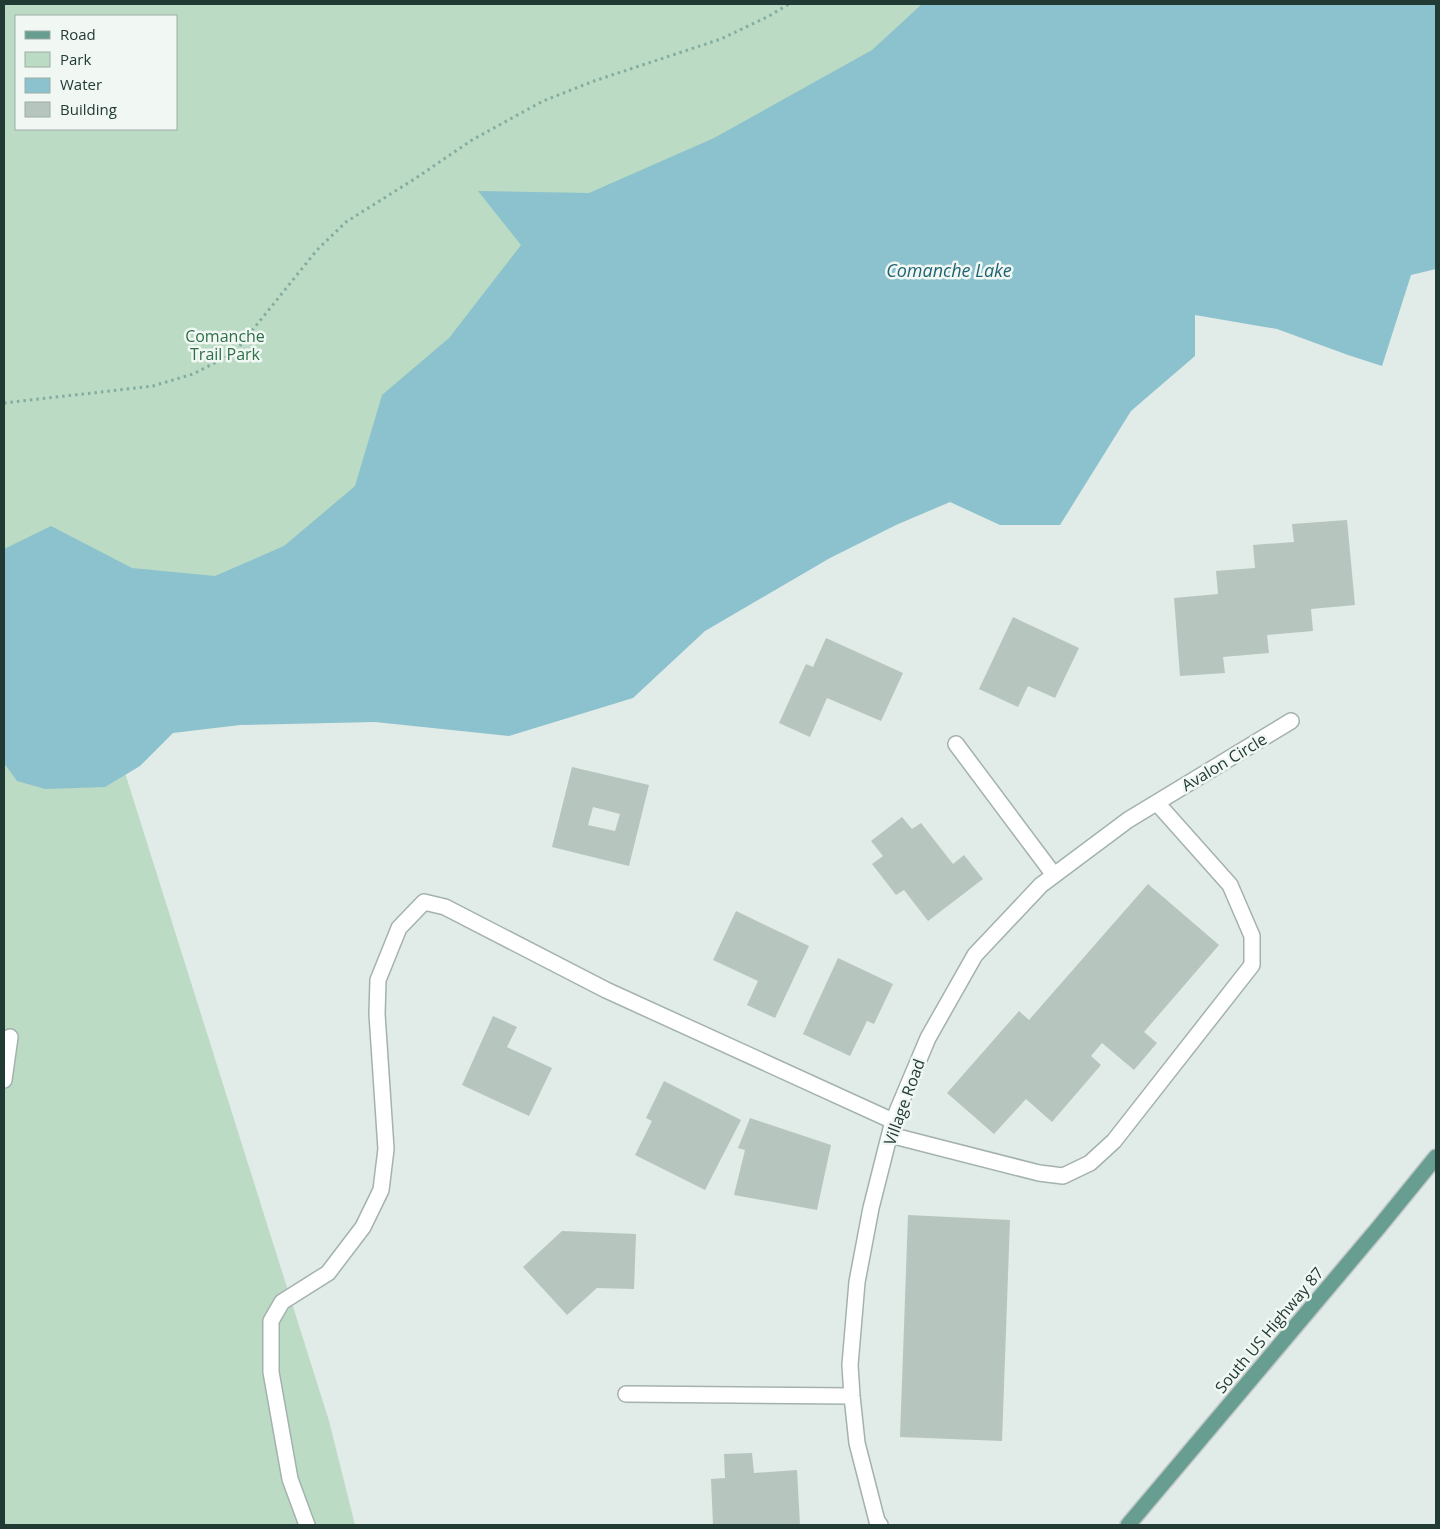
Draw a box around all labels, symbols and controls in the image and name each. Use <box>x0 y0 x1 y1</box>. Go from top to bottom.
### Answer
legend <box>15 15 178 130</box>
text: Road <box>60 24 96 44</box>
text: Park <box>60 49 91 69</box>
text: Water <box>60 74 102 94</box>
text: Building <box>60 99 117 119</box>
water label: Comanche Lake <box>886 258 1012 282</box>
park label: Comanche Trail Park <box>185 325 265 365</box>
street label: Avalon Circle <box>1177 728 1271 796</box>
street label: Village Road <box>878 1056 930 1148</box>
street label: South US Highway 87 <box>1210 1262 1328 1398</box>

